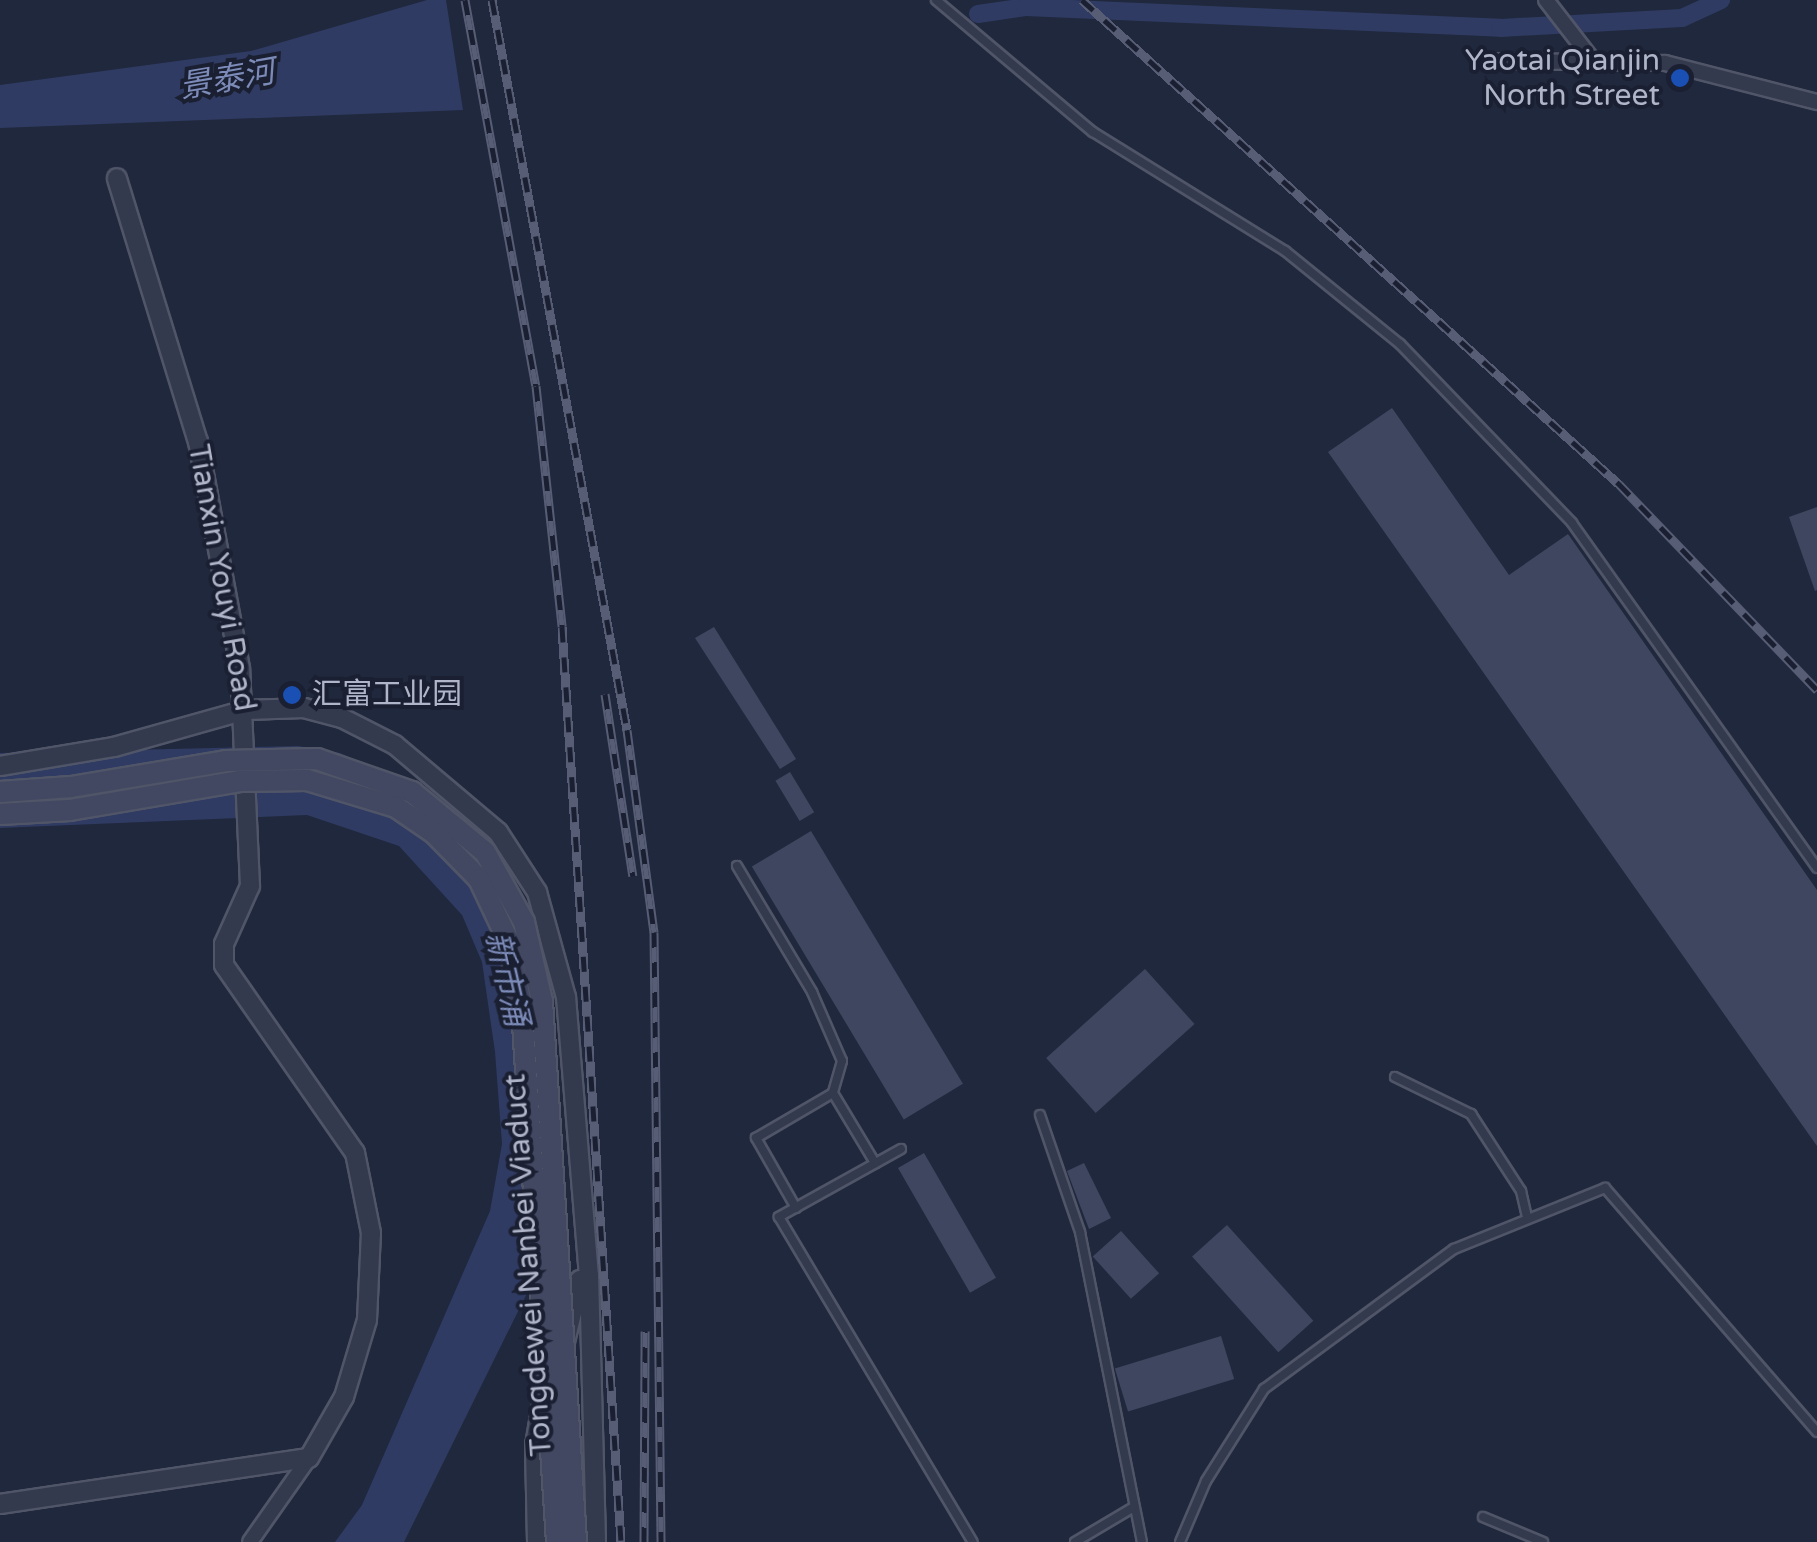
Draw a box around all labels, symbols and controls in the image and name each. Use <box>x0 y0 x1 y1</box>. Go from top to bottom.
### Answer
place label: Yaotai Qianjin North Street <box>1465 43 1660 114</box>
water label: 景泰河 <box>176 53 278 107</box>
marker: Yaotai Qianjin North Street <box>1669 67 1691 89</box>
street label: Tianxin Youyi Road <box>180 442 262 714</box>
place label: 汇富工业园 <box>312 677 462 713</box>
marker: 汇富工业园 <box>281 684 303 706</box>
water label: 新市涌 <box>476 928 536 1030</box>
street label: Tongdewei Nanbei Viaduct <box>498 1073 560 1457</box>

